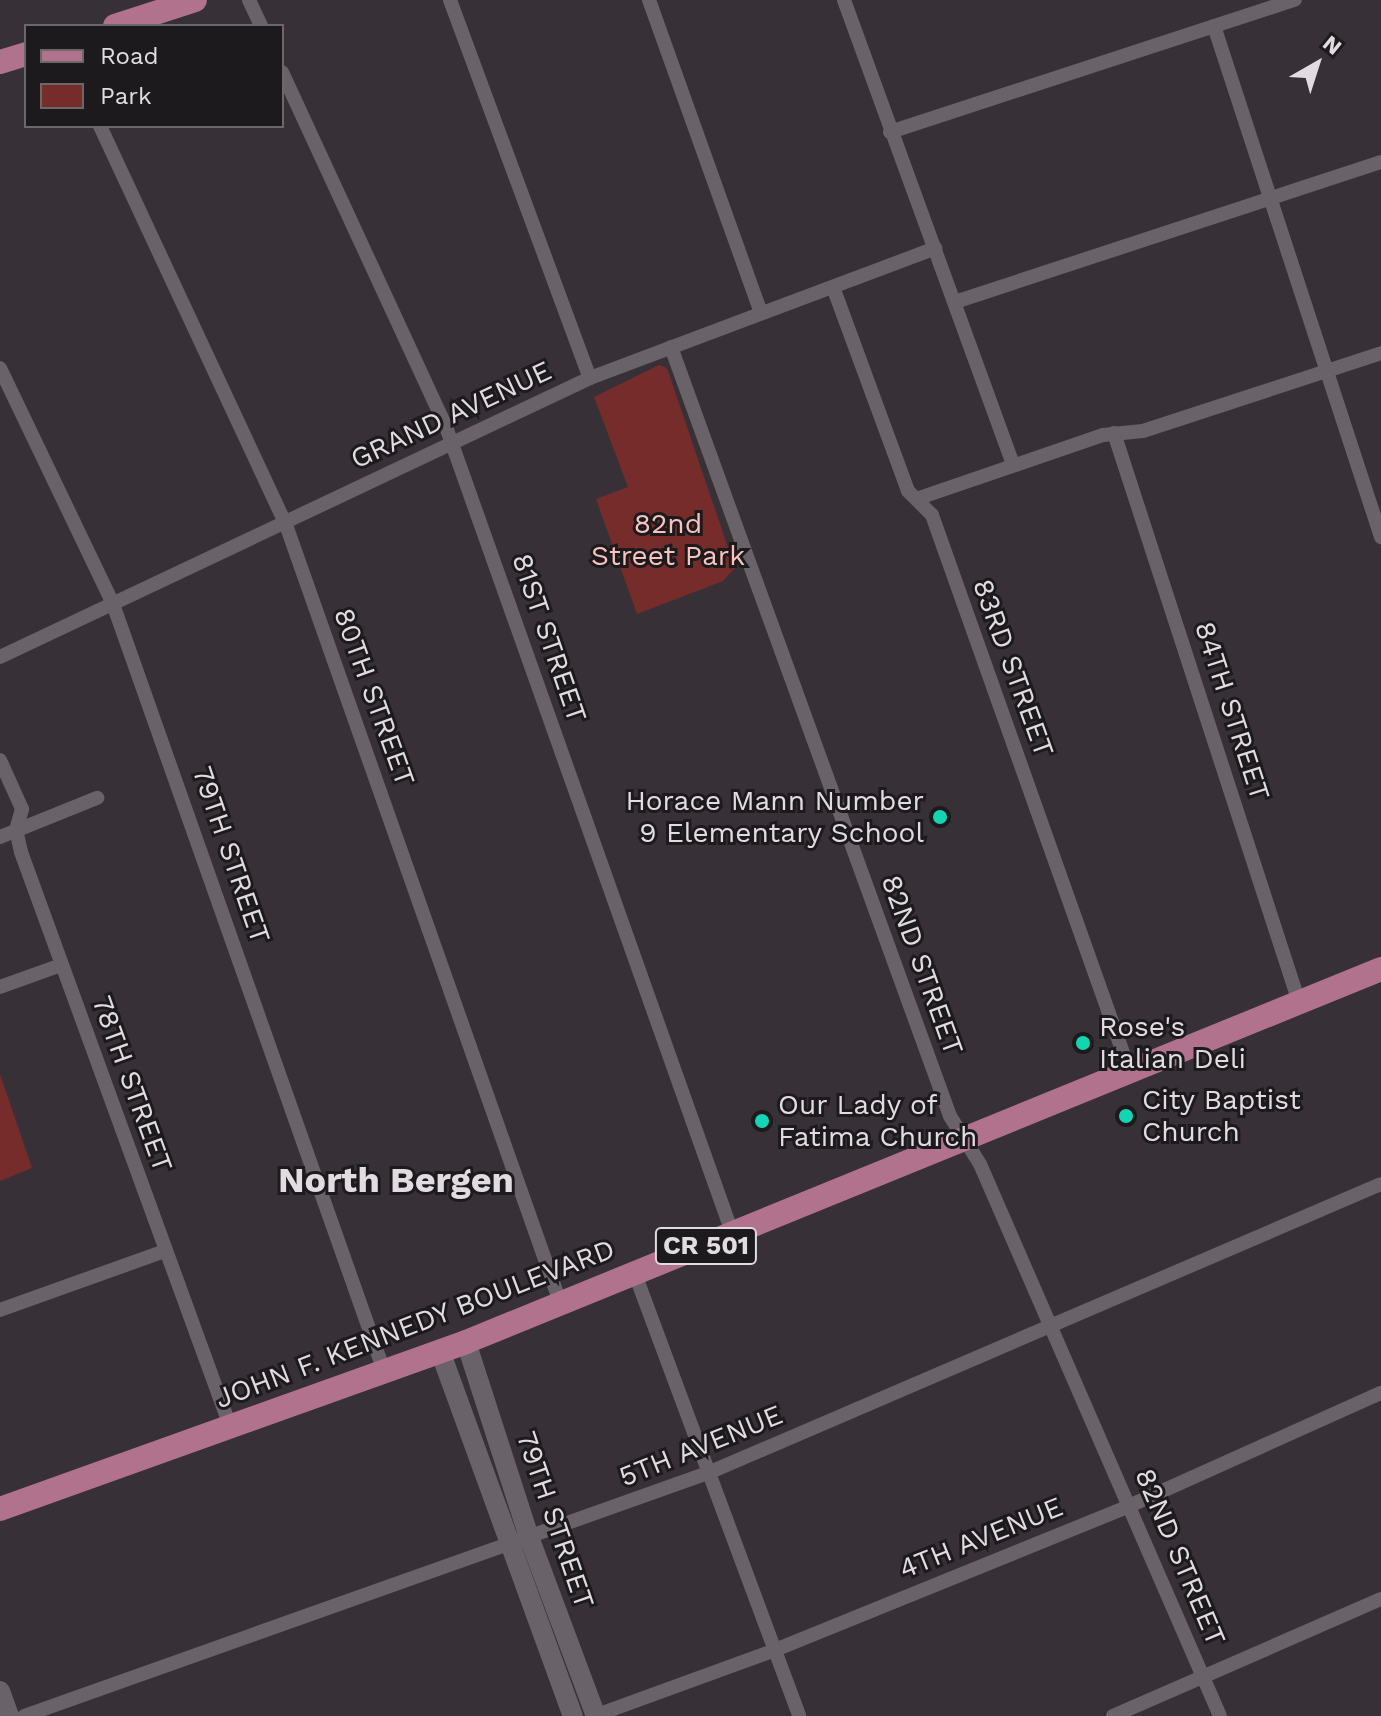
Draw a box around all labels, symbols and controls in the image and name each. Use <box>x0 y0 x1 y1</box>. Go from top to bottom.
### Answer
legend <box>24 24 284 128</box>
north arrow <box>1277 24 1357 104</box>
text: N <box>1318 30 1347 60</box>
text: Road <box>100 42 159 70</box>
text: Park <box>100 82 152 110</box>
street label: GRAND AVENUE <box>345 354 557 476</box>
park label: 82nd Street Park <box>591 507 745 573</box>
street label: 81ST STREET <box>504 549 594 727</box>
street label: 83RD STREET <box>965 575 1061 761</box>
street label: 80TH STREET <box>326 603 422 791</box>
street label: 84TH STREET <box>1187 617 1277 805</box>
street label: 79TH STREET <box>185 762 277 948</box>
place label: Horace Mann Number 9 Elementary School <box>625 784 924 850</box>
marker: Horace Mann Number 9 Elementary School <box>931 808 949 826</box>
street label: 82ND STREET <box>874 870 970 1060</box>
street label: 78TH STREET <box>85 991 179 1177</box>
place label: Rose's Italian Deli <box>1099 1010 1246 1076</box>
marker: Rose's Italian Deli <box>1074 1034 1092 1052</box>
place label: City Baptist Church <box>1142 1083 1301 1149</box>
place label: Our Lady of Fatima Church <box>778 1088 978 1154</box>
marker: City Baptist Church <box>1117 1107 1135 1125</box>
marker: Our Lady of Fatima Church <box>753 1112 771 1130</box>
district label: North Bergen <box>278 1159 514 1203</box>
road number: CR 501 <box>654 1224 758 1268</box>
street label: JOHN F. KENNEDY BOULEVARD <box>210 1232 620 1416</box>
street label: 5TH AVENUE <box>614 1398 788 1494</box>
street label: 79TH STREET <box>509 1427 601 1613</box>
street label: 82ND STREET <box>1128 1463 1232 1651</box>
street label: 4TH AVENUE <box>894 1490 1068 1586</box>

